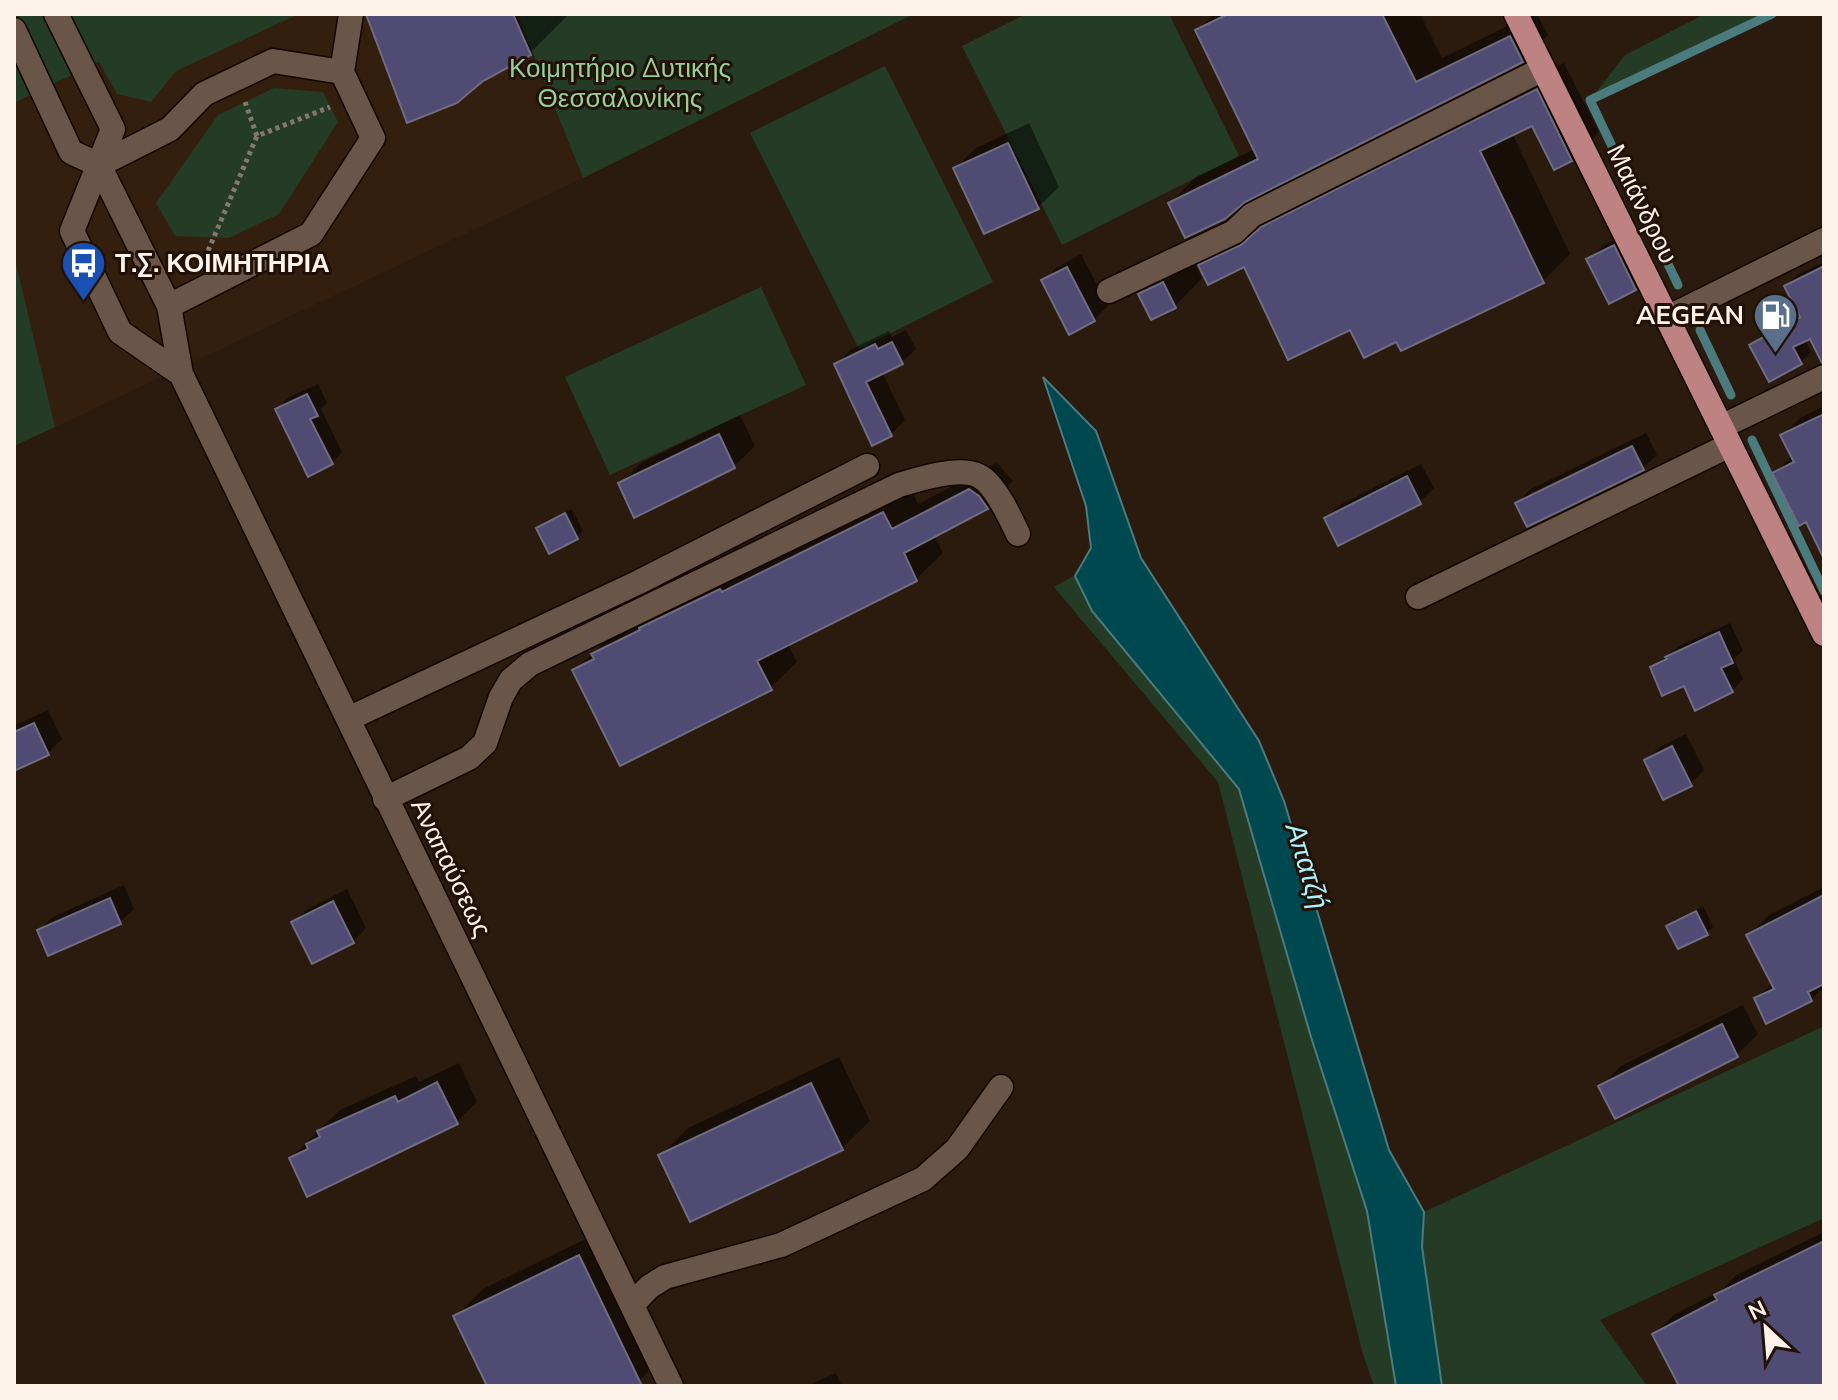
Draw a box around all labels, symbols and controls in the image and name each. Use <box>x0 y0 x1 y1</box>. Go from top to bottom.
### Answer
park label: Κοιμητήριο Δυτικής Θεσσαλονίκης <box>509 51 731 116</box>
street label: Μαιάνδρου <box>1598 139 1686 269</box>
bus stop icon: Τ.Σ. ΚΟΙΜΗΤΗΡΙΑ <box>60 239 108 302</box>
place label: Τ.Σ. ΚΟΙΜΗΤΗΡΙΑ <box>115 246 330 281</box>
fuel station icon: AEGEAN <box>1751 291 1799 354</box>
place label: AEGEAN <box>1636 298 1744 333</box>
street label: Αναπαύσεως <box>402 793 500 943</box>
water label: Απατζή <box>1275 816 1338 914</box>
north arrow <box>1726 1288 1806 1368</box>
text: N <box>1744 1294 1772 1328</box>

